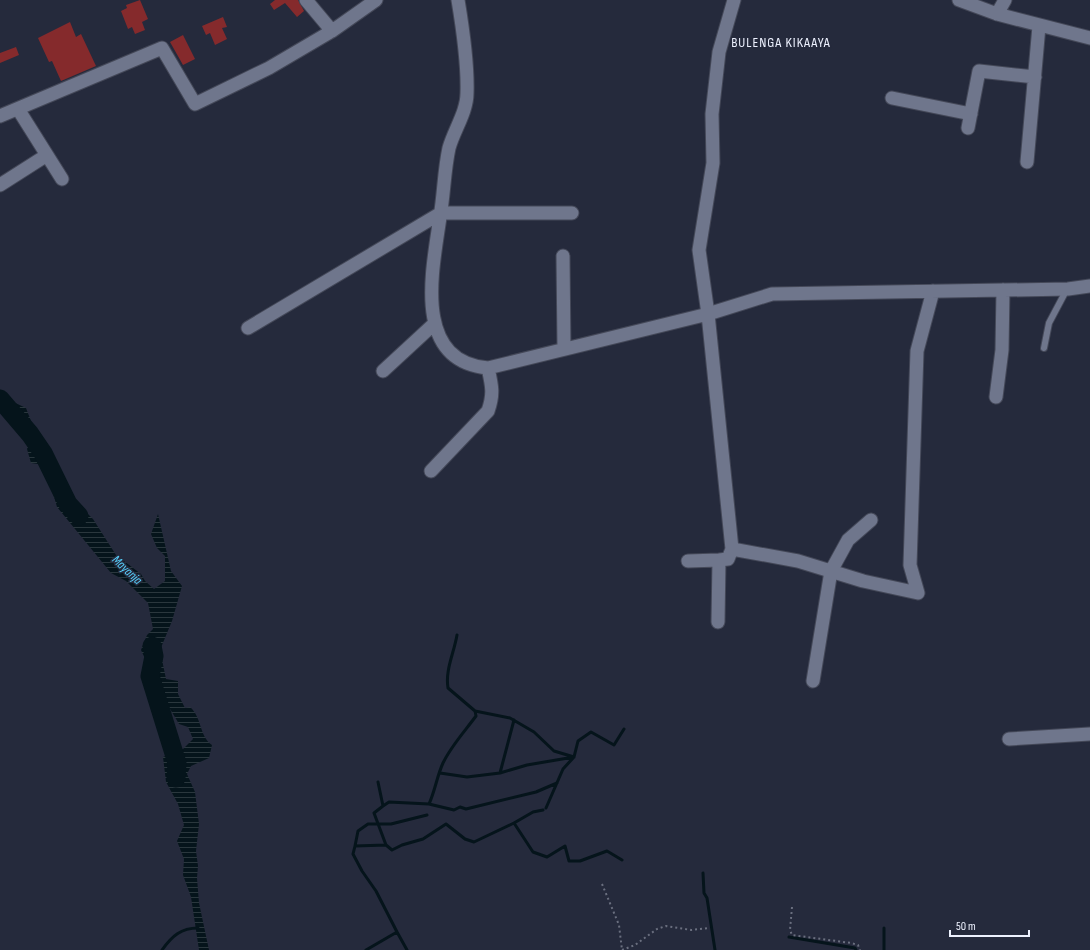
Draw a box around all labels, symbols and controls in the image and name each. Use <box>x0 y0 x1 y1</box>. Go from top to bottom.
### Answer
district label: BULENGA KIKAAYA <box>731 34 831 51</box>
water label: Mayanja <box>108 552 146 589</box>
scale bar <box>950 912 1029 938</box>
text: 50 m <box>956 919 976 934</box>

